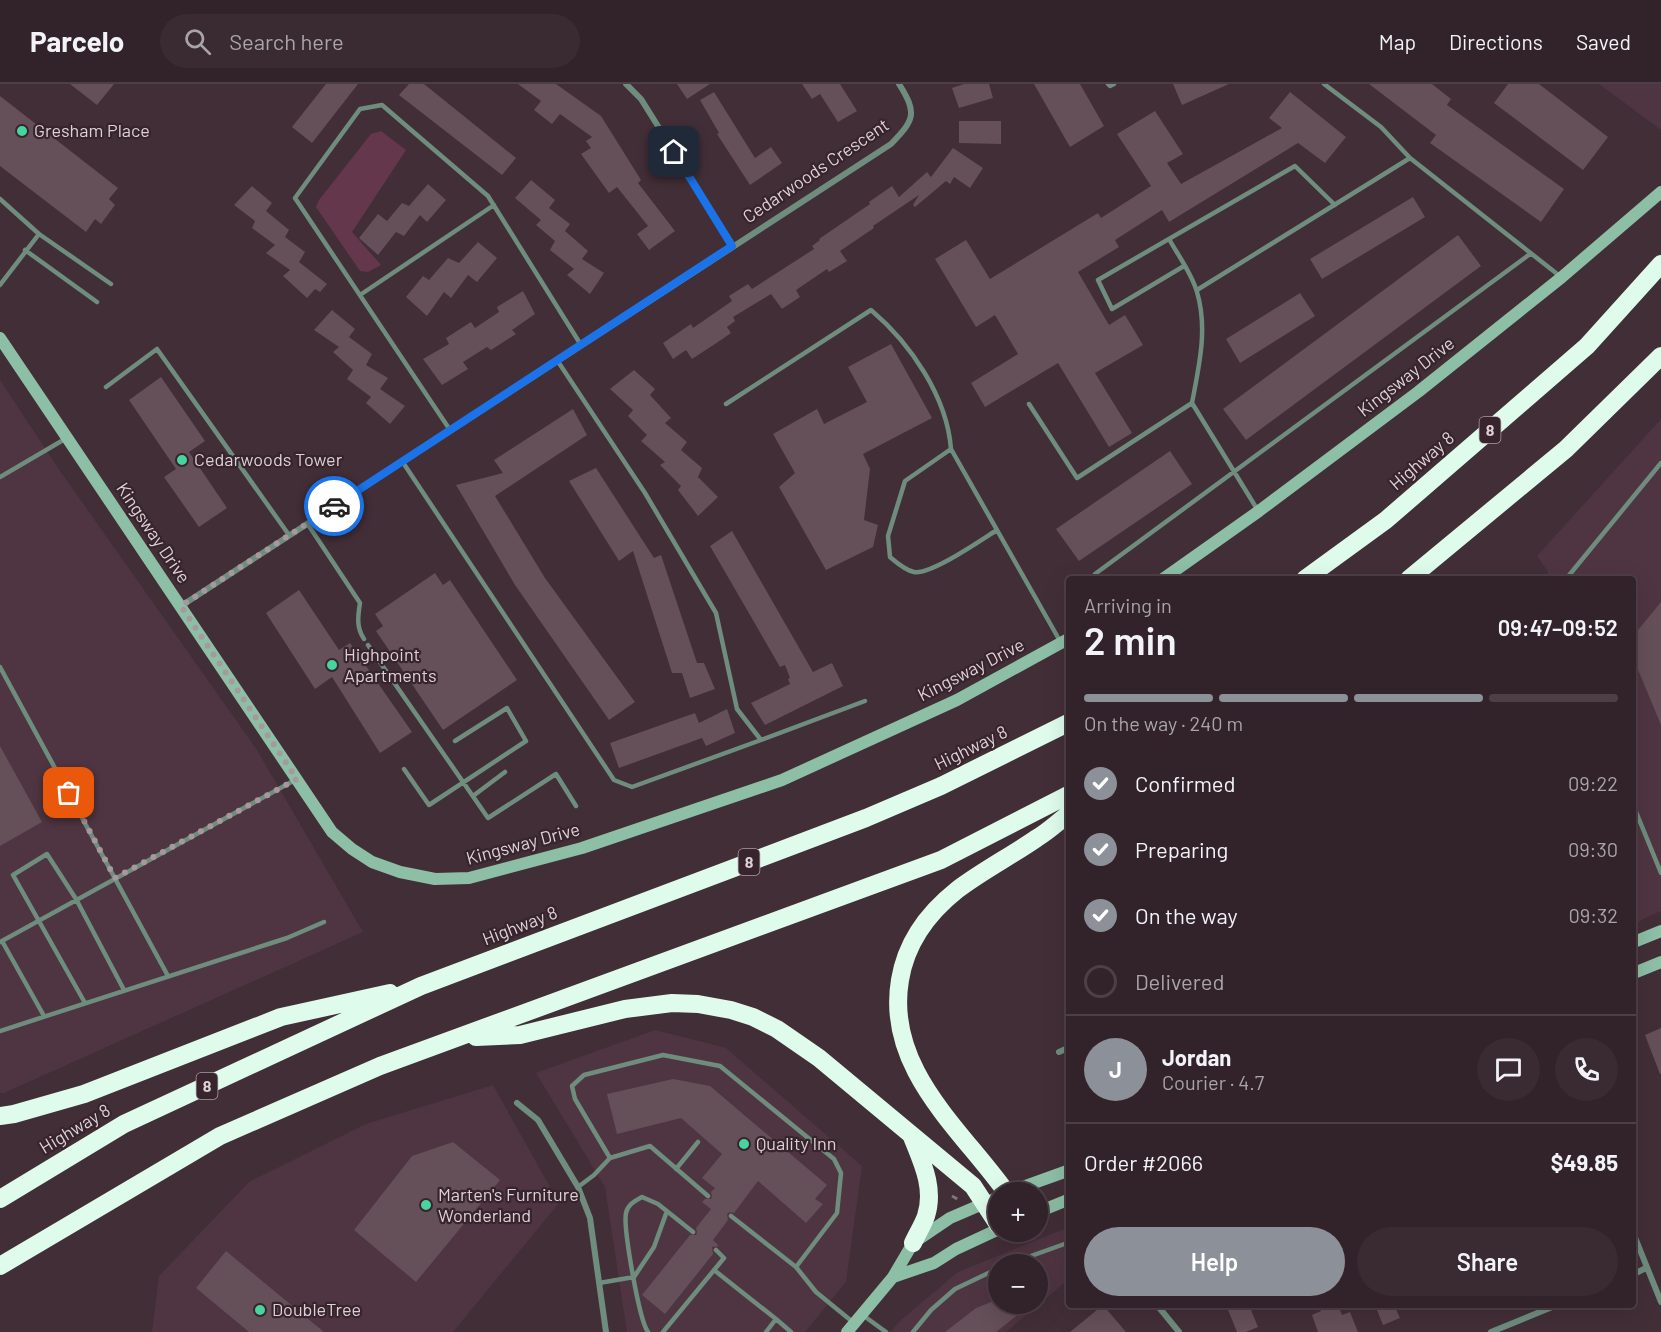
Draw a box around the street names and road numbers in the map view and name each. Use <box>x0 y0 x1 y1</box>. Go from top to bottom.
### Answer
street label: Cedarwoods Crescent <box>738 113 893 227</box>
street label: Kingsway Drive <box>1353 332 1458 421</box>
road number: 8 <box>1480 417 1500 443</box>
street label: Highway 8 <box>1384 426 1458 494</box>
street label: Kingsway Drive <box>112 478 196 587</box>
street label: Kingsway Drive <box>914 633 1028 705</box>
street label: Highway 8 <box>930 720 1011 774</box>
street label: Kingsway Drive <box>464 817 582 869</box>
road number: 8 <box>738 849 760 875</box>
street label: Highway 8 <box>479 901 560 949</box>
road number: 8 <box>196 1073 218 1099</box>
street label: Highway 8 <box>35 1098 114 1158</box>

